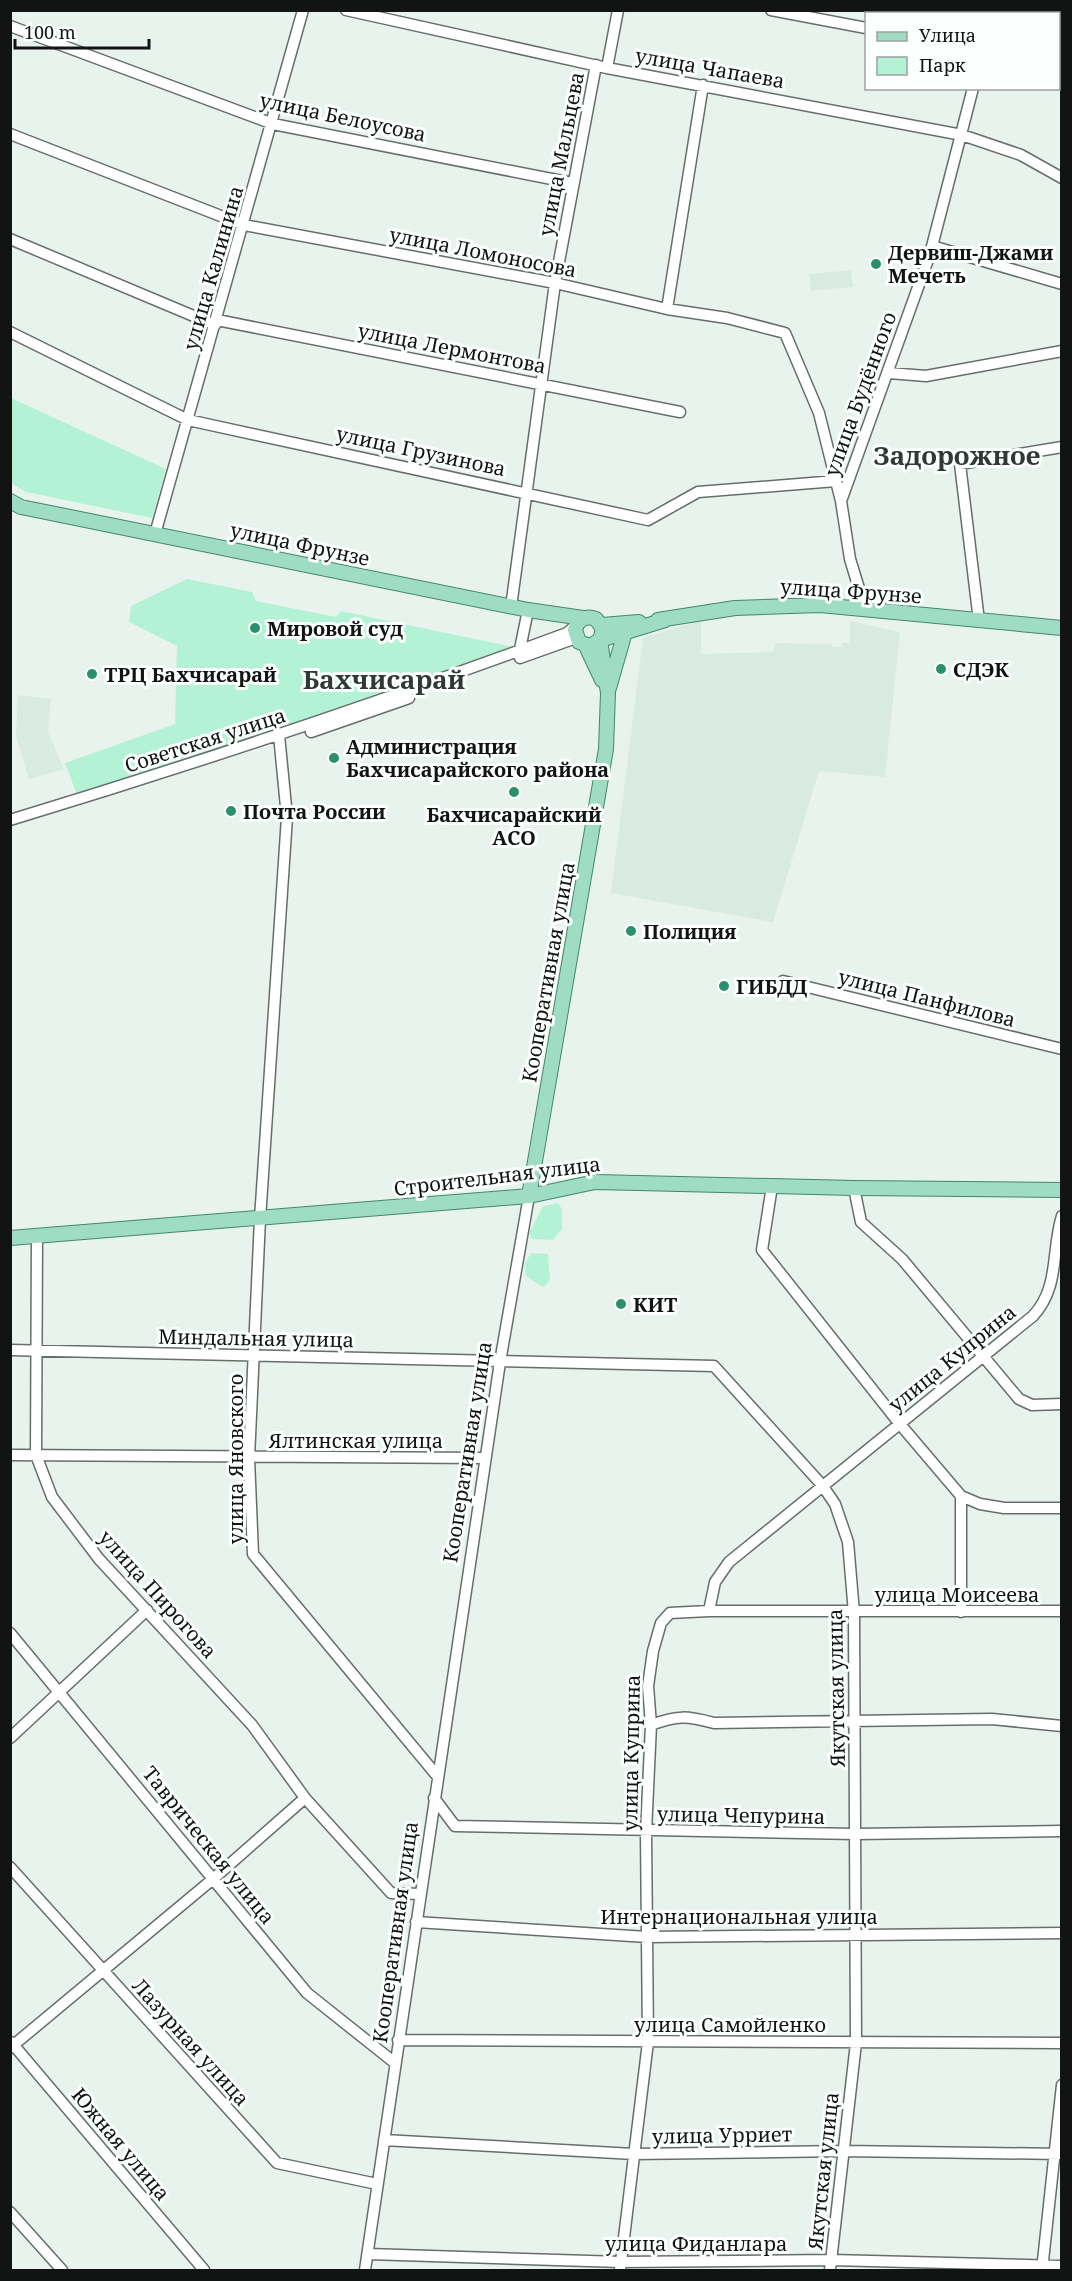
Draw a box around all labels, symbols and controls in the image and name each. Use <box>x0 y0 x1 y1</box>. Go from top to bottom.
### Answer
scale bar <box>15 12 148 50</box>
legend <box>865 12 1060 90</box>
text: 100 m <box>24 20 76 44</box>
text: Улица <box>919 23 976 47</box>
street label: улица Чапаева <box>633 42 787 94</box>
text: Парк <box>919 53 966 77</box>
street label: улица Мальцева <box>532 70 590 238</box>
street label: улица Белоусова <box>257 86 429 148</box>
street label: улица Калинина <box>177 183 249 353</box>
street label: улица Ломоносова <box>387 221 579 283</box>
place label: Дервиш-Джами Мечеть <box>888 239 1054 289</box>
marker: Дервиш-Джами Мечеть <box>869 257 883 271</box>
street label: улица Будённого <box>818 308 902 480</box>
street label: улица Лермонтова <box>356 317 548 379</box>
street label: улица Грузинова <box>334 420 508 482</box>
district label: Задорожное <box>873 437 1041 473</box>
street label: улица Фрунзе <box>228 516 372 572</box>
street label: улица Фрунзе <box>779 573 923 609</box>
place label: Мировой суд <box>267 615 404 642</box>
marker: Мировой суд <box>248 621 262 635</box>
place label: СДЭК <box>953 656 1009 683</box>
place label: ТРЦ Бахчисарай <box>104 661 277 688</box>
district label: Бахчисарай <box>303 661 466 697</box>
marker: СДЭК <box>934 662 948 676</box>
marker: ТРЦ Бахчисарай <box>85 667 99 681</box>
street label: Советская улица <box>121 701 289 779</box>
place label: Администрация Бахчисарайского района <box>346 733 609 783</box>
marker: Администрация Бахчисарайского района <box>327 751 341 765</box>
marker: Бахчисарайский АСО <box>507 785 521 799</box>
place label: Почта России <box>243 798 386 825</box>
place label: Бахчисарайский АСО <box>426 801 602 851</box>
marker: Почта России <box>224 804 238 818</box>
street label: Кооперативная улица <box>515 860 581 1084</box>
place label: Полиция <box>643 918 736 945</box>
marker: Полиция <box>624 924 638 938</box>
street label: улица Панфилова <box>836 963 1018 1033</box>
place label: ГИБДД <box>736 973 807 1000</box>
marker: ГИБДД <box>717 979 731 993</box>
street label: Строительная улица <box>392 1150 602 1202</box>
place label: КИТ <box>633 1291 678 1318</box>
marker: КИТ <box>614 1297 628 1311</box>
street label: улица Куприна <box>883 1298 1021 1418</box>
street label: Миндальная улица <box>158 1323 354 1353</box>
street label: Кооперативная улица <box>436 1339 498 1565</box>
street label: улица Яновского <box>222 1374 249 1544</box>
street label: Ялтинская улица <box>268 1427 443 1454</box>
street label: улица Пирогова <box>93 1524 223 1664</box>
street label: улица Моисеева <box>875 1581 1039 1608</box>
street label: Якутская улица <box>821 1609 851 1768</box>
street label: улица Куприна <box>616 1674 646 1832</box>
street label: Таврическая улица <box>137 1760 281 1930</box>
street label: улица Чепурина <box>657 1800 825 1830</box>
street label: Кооперативная улица <box>366 1819 424 2045</box>
street label: Интернациональная улица <box>600 1903 878 1930</box>
street label: Лазурная улица <box>126 1972 256 2112</box>
street label: улица Самойленко <box>634 2011 826 2038</box>
street label: Южная улица <box>66 2082 176 2206</box>
street label: Якутская улица <box>801 2091 845 2252</box>
street label: улица Урриет <box>652 2120 793 2150</box>
street label: улица Фиданлара <box>605 2230 787 2257</box>

